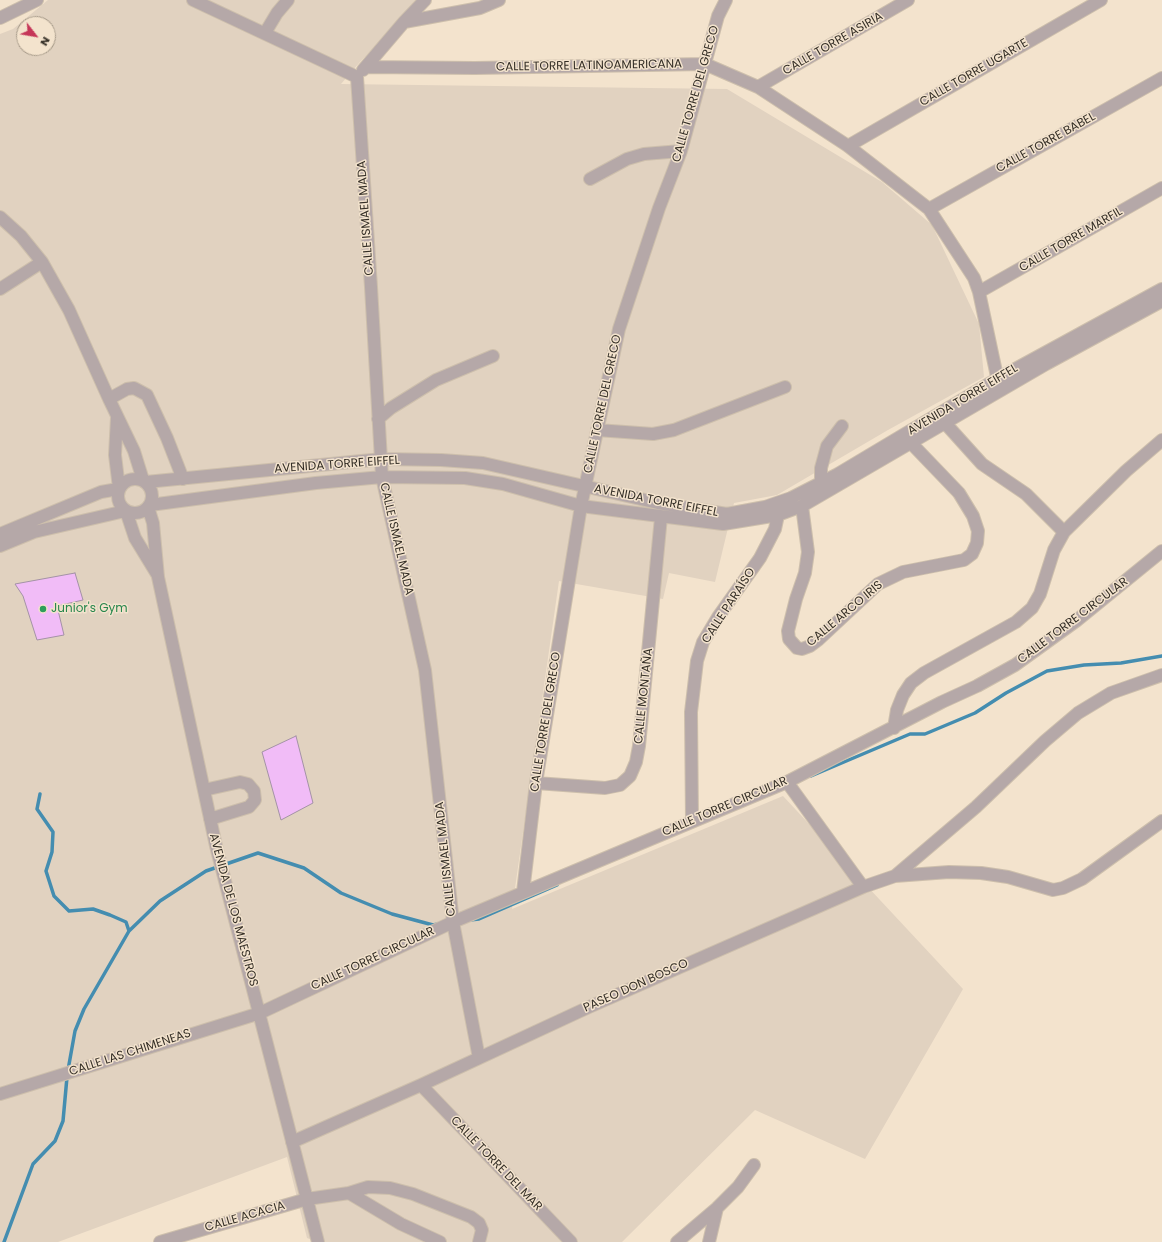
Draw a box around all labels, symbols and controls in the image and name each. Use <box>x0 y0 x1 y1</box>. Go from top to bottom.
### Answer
street label: CALLE TORRE ASIRIA <box>780 9 886 79</box>
north arrow <box>16 16 56 56</box>
street label: CALLE TORRE DEL GRECO <box>670 24 722 164</box>
text: N <box>36 34 54 49</box>
street label: CALLE TORRE UGARTE <box>917 36 1031 110</box>
street label: CALLE TORRE LATINOAMERICANA <box>496 57 682 75</box>
street label: CALLE TORRE BABEL <box>994 110 1098 176</box>
street label: CALLE ISMAEL MADA <box>355 160 377 276</box>
street label: CALLE TORRE MARFIL <box>1017 205 1125 275</box>
street label: CALLE TORRE DEL GRECO <box>581 333 625 475</box>
street label: AVENIDA TORRE EIFFEL <box>905 361 1021 439</box>
street label: AVENIDA TORRE EIFFEL <box>274 453 400 477</box>
street label: CALLE ISMAEL MADA <box>376 481 416 597</box>
street label: AVENIDA TORRE EIFFEL <box>593 482 719 520</box>
street label: CALLE PARAÍSO <box>699 566 759 646</box>
street label: CALLE TORRE CIRCULAR <box>1015 575 1131 667</box>
street label: CALLE ARCO IRIS <box>804 578 886 650</box>
place label: Junior's Gym <box>51 602 128 616</box>
marker: Junior's Gym <box>38 604 48 614</box>
street label: CALLE MONTAÑA <box>632 647 656 745</box>
street label: CALLE TORRE DEL GRECO <box>528 651 564 793</box>
street label: CALLE TORRE CIRCULAR <box>660 774 790 840</box>
street label: CALLE ISMAEL MADA <box>433 801 459 917</box>
street label: AVENIDA DE LOS MAESTROS <box>206 832 260 988</box>
street label: CALLE TORRE CIRCULAR <box>309 924 437 994</box>
street label: PASEO DON BOSCO <box>581 956 691 1016</box>
street label: CALLE LAS CHIMENEAS <box>67 1026 193 1080</box>
street label: CALLE TORRE DEL MAR <box>447 1114 545 1214</box>
street label: CALLE ACACIA <box>203 1199 287 1235</box>

